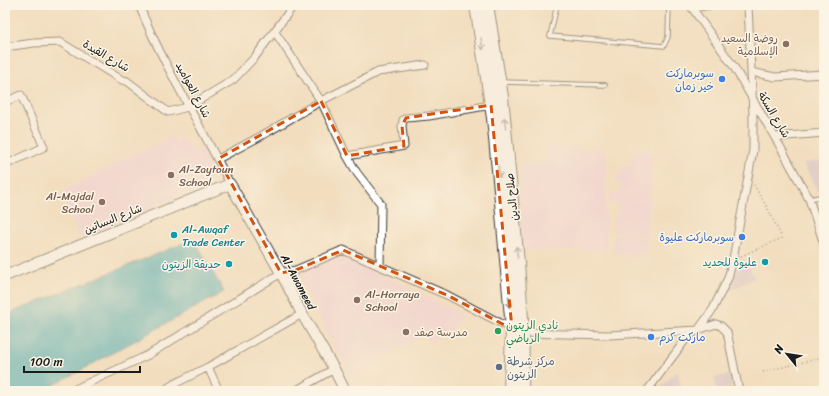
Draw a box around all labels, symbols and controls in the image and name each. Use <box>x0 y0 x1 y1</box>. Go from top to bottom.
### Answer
place label: روضة السعيد الإسلامية <box>721 29 778 61</box>
street label: شارع القيدة <box>79 35 133 77</box>
one-way arrow <box>478 37 486 50</box>
marker: روضة السعيد الإسلامية <box>781 39 791 49</box>
street label: شارع العواميد <box>170 58 216 122</box>
place label: سوبرماركت خير زمان <box>666 64 714 96</box>
marker: سوبرماركت خير زمان <box>717 74 727 84</box>
street label: شارع السكة <box>753 88 795 142</box>
one-way arrow <box>501 117 509 130</box>
place label: Al-Zaytoun School <box>178 160 234 192</box>
one-way arrow <box>495 165 502 178</box>
marker: Al-Zaytoun School <box>166 170 176 180</box>
street label: صلاح الدين <box>500 172 524 222</box>
place label: Al-Majdal School <box>45 187 95 219</box>
marker: Al-Majdal School <box>97 197 107 207</box>
street label: شارع البساتين <box>81 199 145 239</box>
place label: Al-Awqaf Trade Center <box>181 220 246 252</box>
place label: سوبرماركت عليوة <box>659 228 734 247</box>
marker: Al-Awqaf Trade Center <box>169 230 179 240</box>
marker: سوبرماركت عليوة <box>737 232 747 242</box>
one-way arrow <box>514 246 521 259</box>
street label: Al-Awameed <box>275 250 321 314</box>
place label: عليوة للحديد <box>703 253 757 272</box>
place label: حديقة الزيتون <box>162 255 221 274</box>
marker: عليوة للحديد <box>760 257 770 267</box>
marker: حديقة الزيتون <box>224 259 234 269</box>
place label: Al-Horraya School <box>364 285 420 317</box>
marker: Al-Horraya School <box>352 295 362 305</box>
one-way arrow <box>506 295 513 308</box>
place label: نادي الزيتون الرياضي <box>506 316 558 349</box>
place label: مدرسة صفد <box>414 323 468 342</box>
marker: نادي الزيتون الرياضي <box>493 326 503 336</box>
marker: مدرسة صفد <box>401 327 411 337</box>
place label: ماركت كرم <box>659 328 705 347</box>
marker: ماركت كرم <box>646 332 656 342</box>
north arrow <box>767 334 807 374</box>
text: N <box>768 341 789 358</box>
scale bar <box>24 348 140 374</box>
text: 100 m <box>30 351 63 373</box>
place label: مركز شرطة الزيتون <box>507 352 555 384</box>
marker: مركز شرطة الزيتون <box>494 362 504 372</box>

